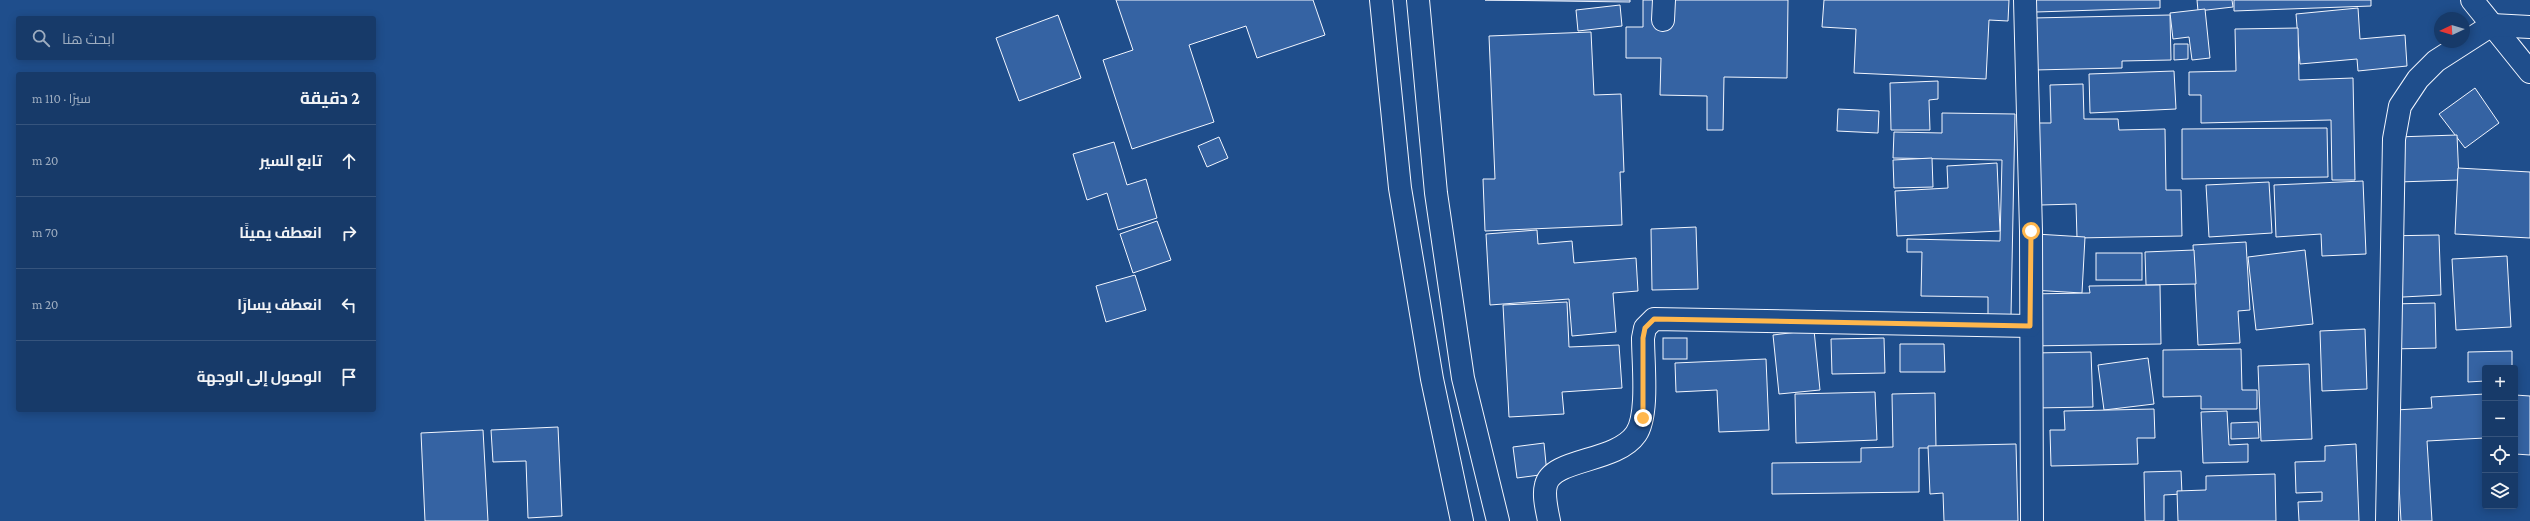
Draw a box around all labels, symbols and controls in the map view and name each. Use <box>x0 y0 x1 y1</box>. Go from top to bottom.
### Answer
north arrow <box>2434 12 2470 48</box>
search box <box>16 16 376 60</box>
icon: search <box>30 27 52 49</box>
text: ابحث هنا <box>62 31 115 47</box>
text: 2 دقيقة <box>300 89 360 108</box>
text: سيرًا · 110 m <box>32 91 91 106</box>
icon: ahead <box>338 150 360 172</box>
text: 20 m <box>32 153 58 168</box>
text: تابع السير <box>259 153 322 169</box>
icon: right <box>338 222 360 244</box>
route start <box>2022 222 2040 240</box>
text: 70 m <box>32 225 58 240</box>
text: انعطف يمينًا <box>239 225 322 241</box>
icon: left <box>338 294 360 316</box>
text: 20 m <box>32 297 58 312</box>
text: انعطف يسارًا <box>237 297 322 313</box>
map controls <box>2482 365 2518 509</box>
button: + <box>2482 365 2518 401</box>
icon: arrive <box>338 366 360 388</box>
text: الوصول إلى الوجهة <box>197 369 322 385</box>
button: − <box>2482 401 2518 437</box>
route end <box>1634 409 1652 427</box>
button: locate <box>2482 437 2518 473</box>
button: layers <box>2482 473 2518 509</box>

